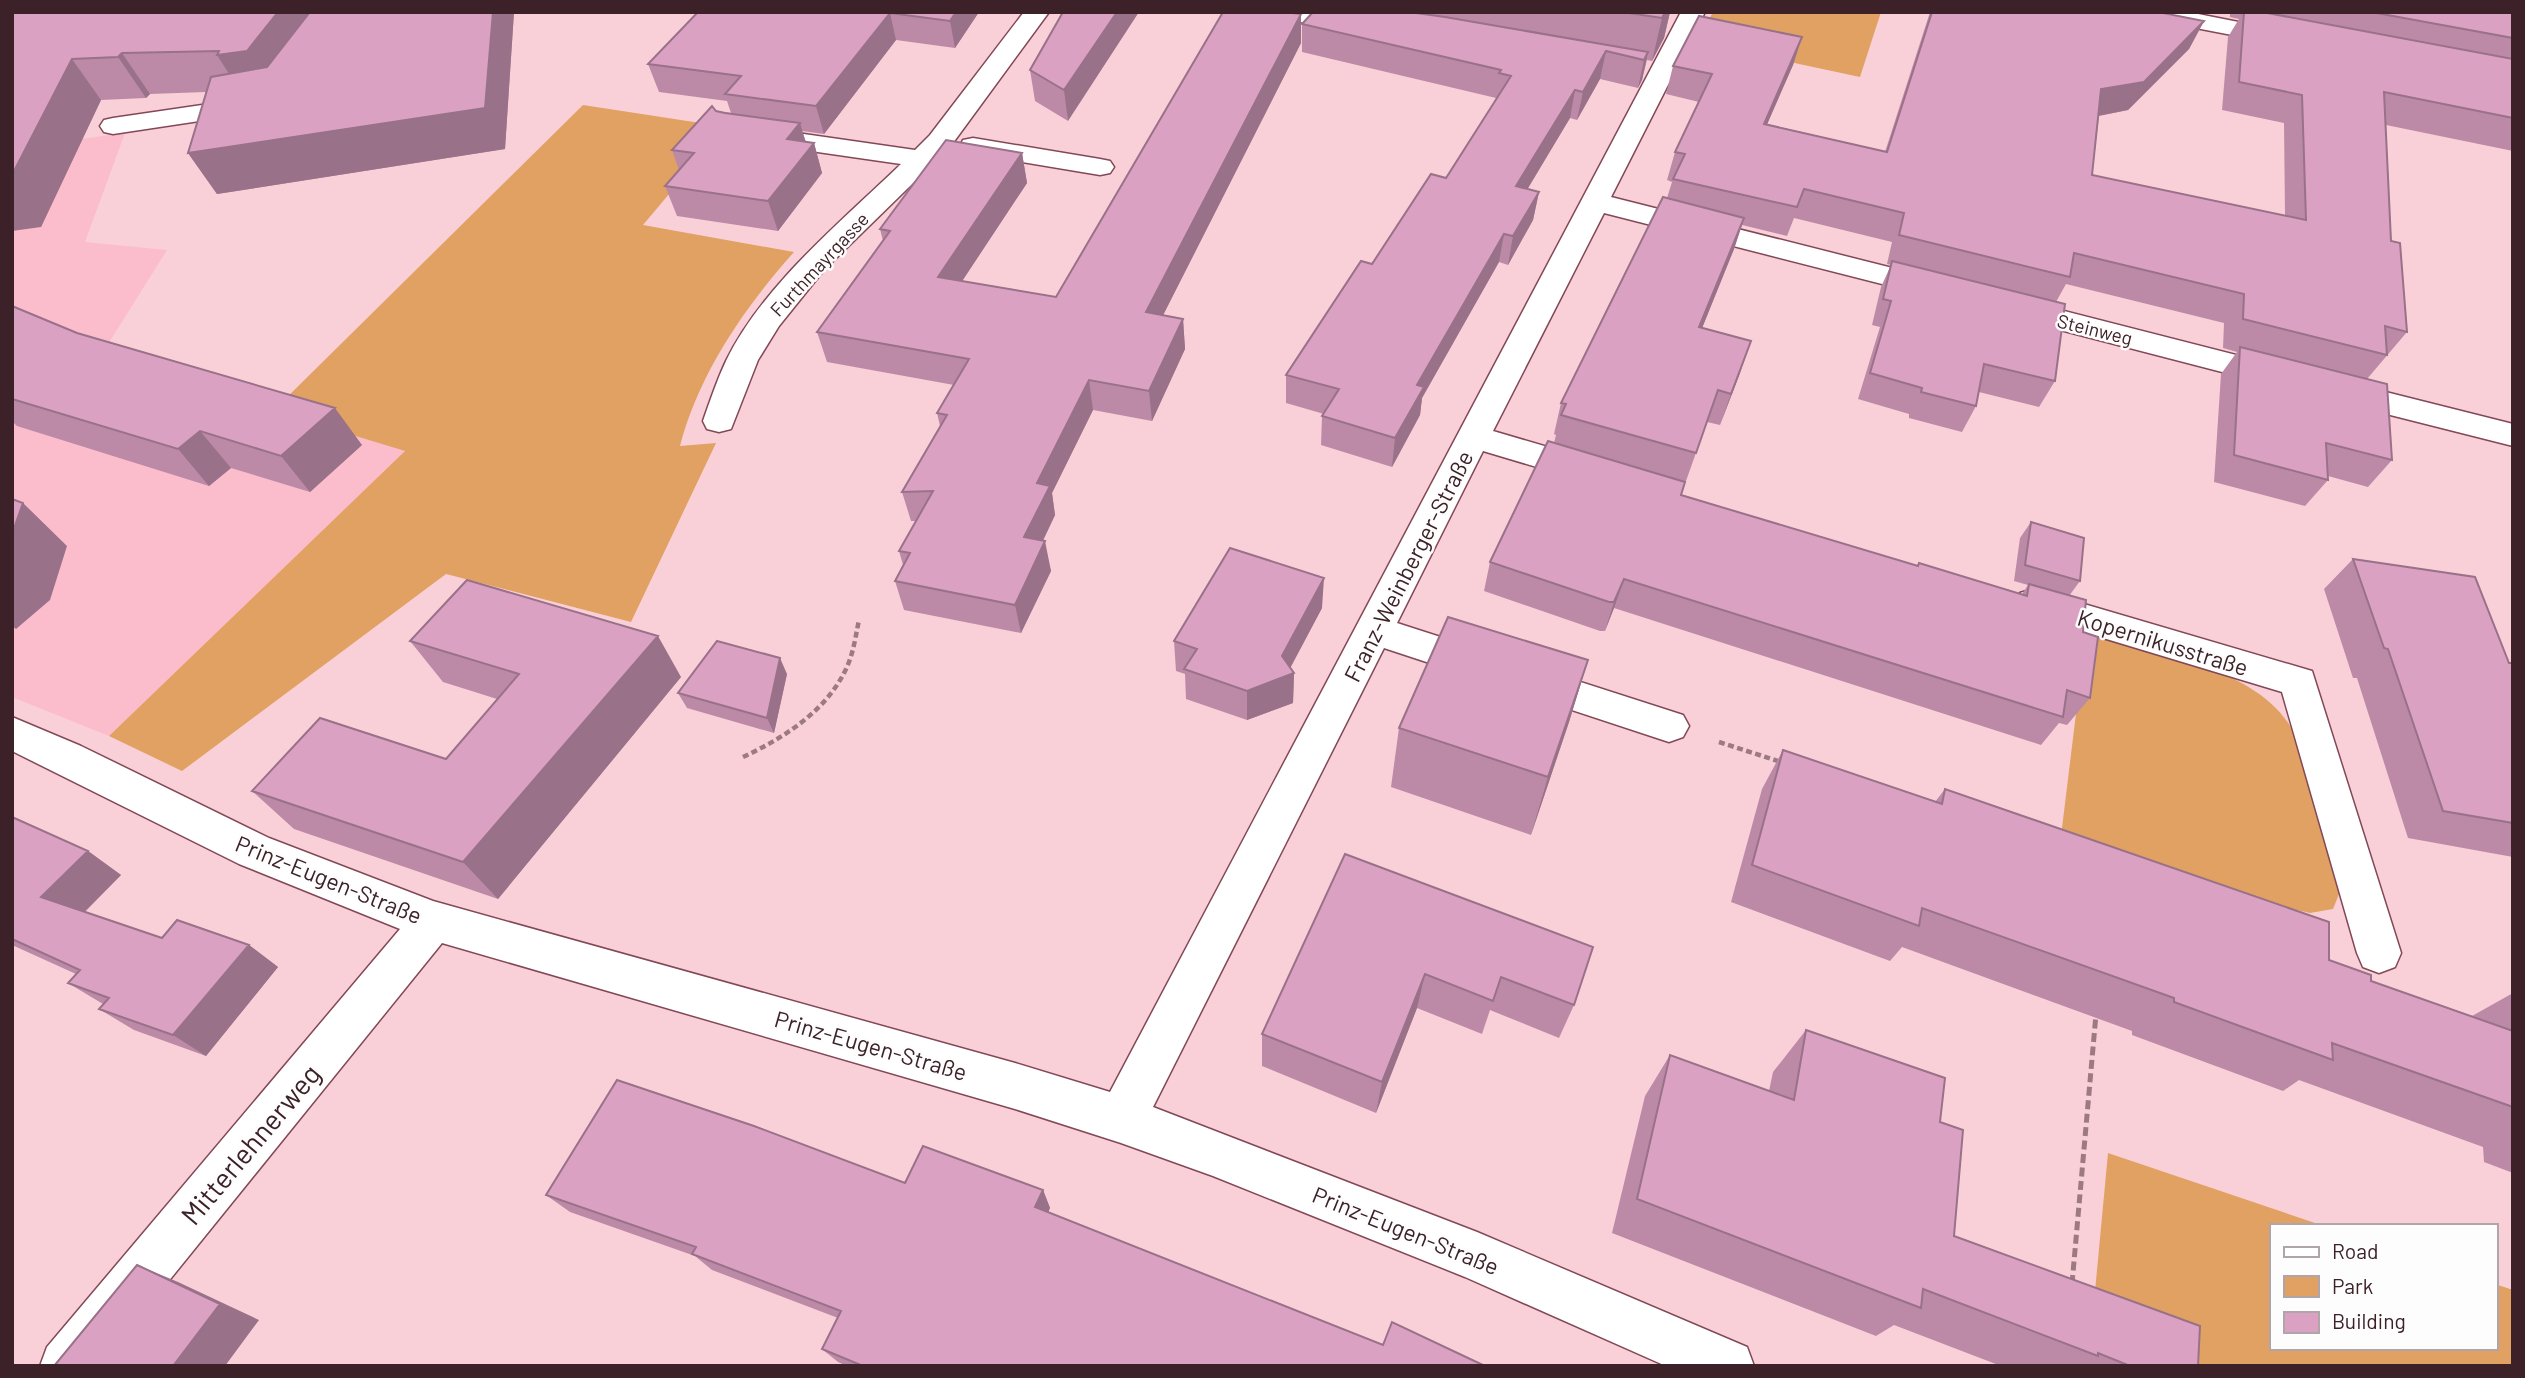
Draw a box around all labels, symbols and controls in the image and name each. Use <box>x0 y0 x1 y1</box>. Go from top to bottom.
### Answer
street label: Furthmayrgasse <box>765 207 873 321</box>
street label: Steinweg <box>2055 309 2135 349</box>
street label: Franz-Weinberger-Straße <box>1337 446 1479 686</box>
street label: Kopernikusstraße <box>2074 603 2252 681</box>
street label: Prinz-Eugen-Straße <box>232 829 426 929</box>
street label: Prinz-Eugen-Straße <box>772 1004 970 1086</box>
street label: Mitterlehnerweg <box>173 1057 327 1231</box>
street label: Prinz-Eugen-Straße <box>1309 1180 1503 1280</box>
legend <box>2270 1224 2497 1350</box>
text: Road <box>2332 1238 2378 1263</box>
text: Park <box>2332 1273 2373 1298</box>
text: Building <box>2332 1308 2406 1333</box>

